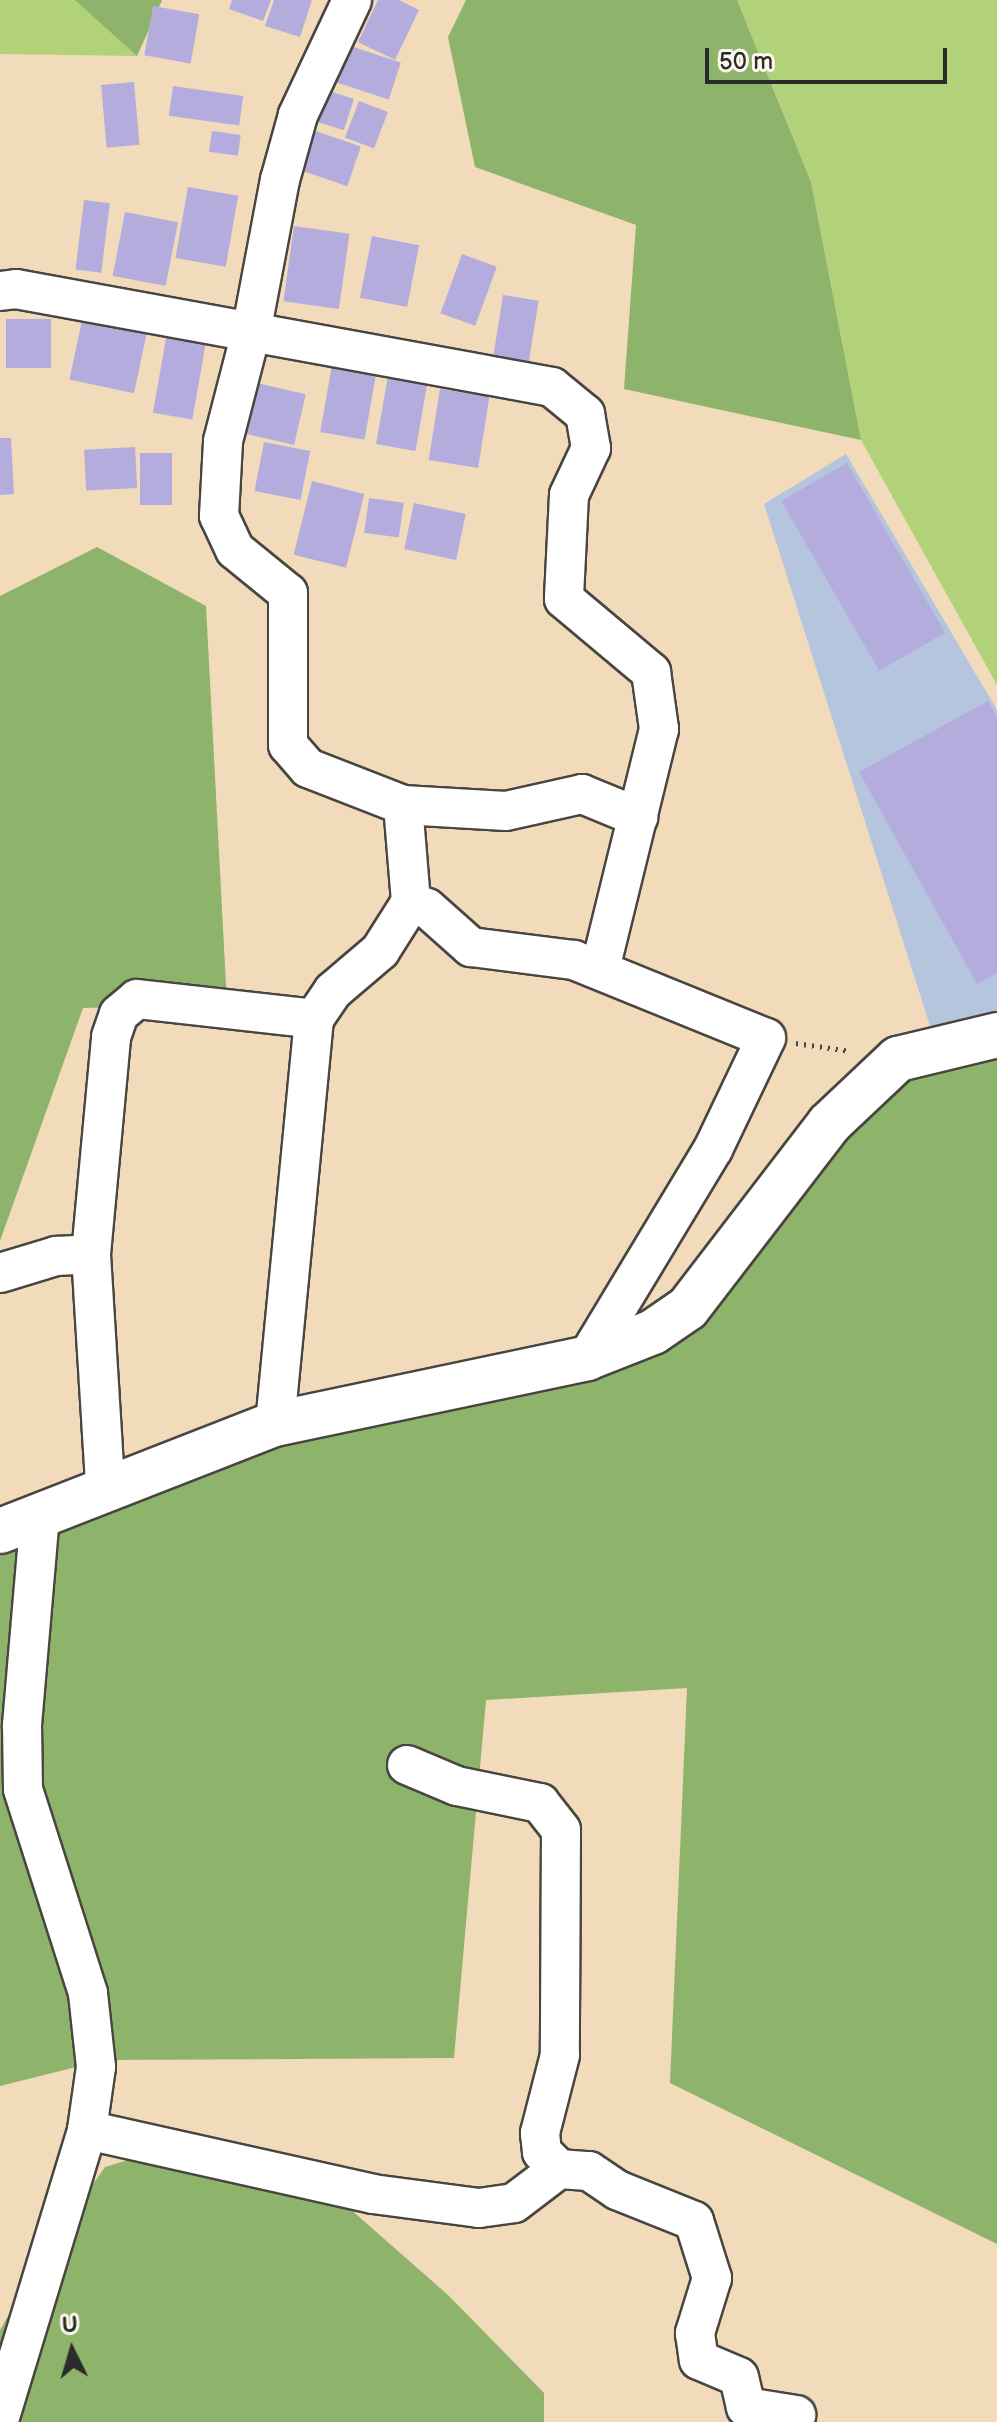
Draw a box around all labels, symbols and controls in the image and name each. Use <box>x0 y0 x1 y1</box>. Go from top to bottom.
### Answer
scale bar <box>709 32 951 82</box>
text: 50 m <box>719 47 773 76</box>
north arrow <box>32 2310 112 2390</box>
text: U <box>61 2311 79 2340</box>

